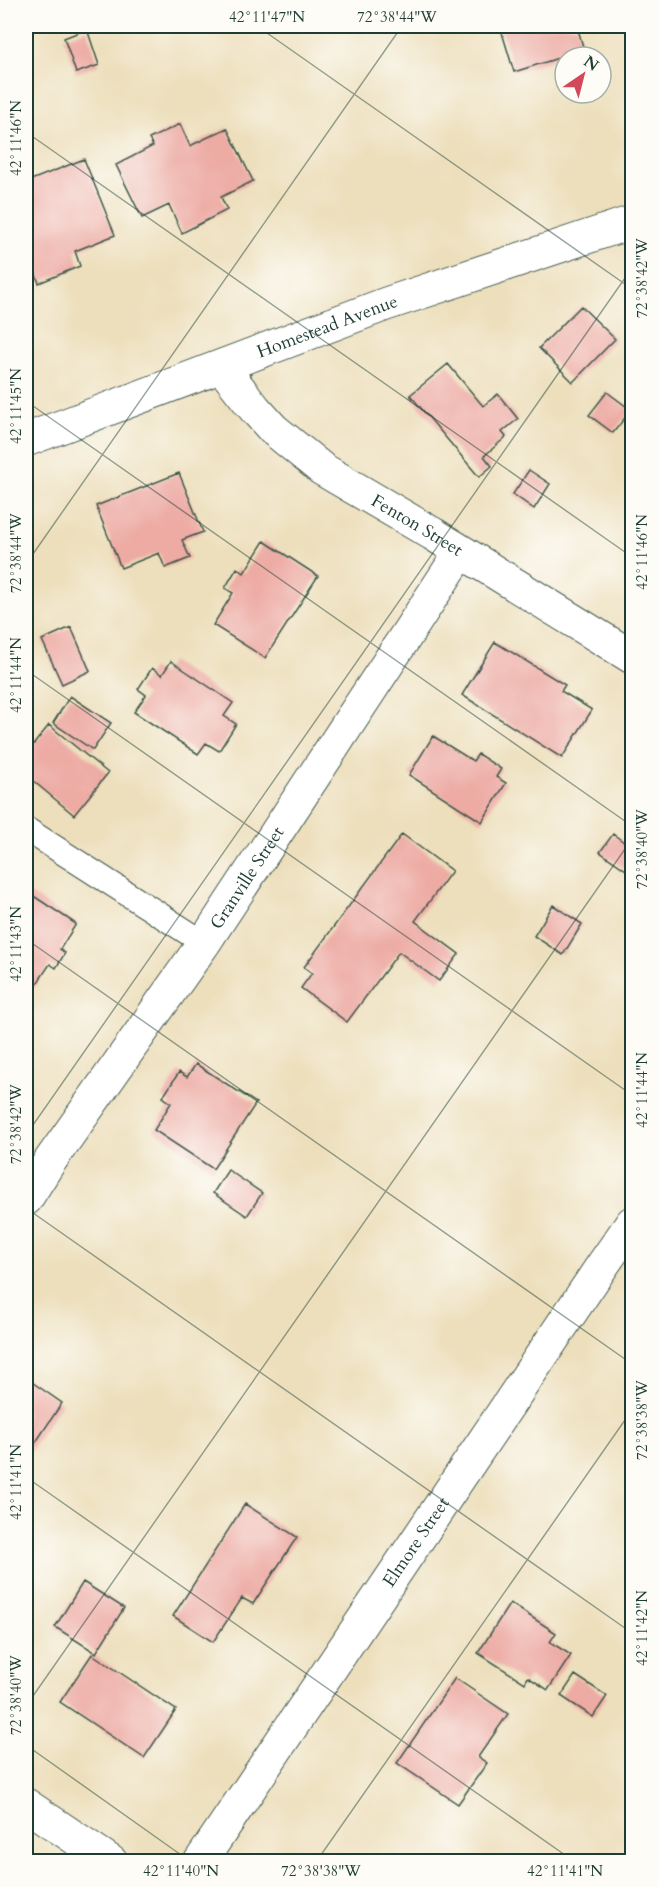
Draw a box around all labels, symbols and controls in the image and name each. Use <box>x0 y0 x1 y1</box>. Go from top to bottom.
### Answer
text: 42°11'47"N <box>229 7 305 27</box>
text: 72°38'44"W <box>357 7 437 27</box>
north arrow <box>553 45 613 105</box>
text: N <box>579 51 603 77</box>
text: 42°11'46"N <box>6 100 26 176</box>
text: 72°38'42"W <box>632 238 652 318</box>
street label: Homestead Avenue <box>253 288 401 364</box>
text: 42°11'45"N <box>6 368 26 444</box>
street label: Fenton Street <box>367 488 468 562</box>
text: 72°38'44"W <box>6 513 26 593</box>
text: 42°11'46"N <box>632 514 652 590</box>
text: 42°11'44"N <box>6 637 26 713</box>
text: 72°38'40"W <box>632 809 652 889</box>
street label: Granville Street <box>204 821 290 934</box>
text: 42°11'43"N <box>6 906 26 982</box>
text: 42°11'44"N <box>632 1052 652 1128</box>
text: 72°38'42"W <box>6 1084 26 1164</box>
text: 72°38'38"W <box>632 1380 652 1460</box>
text: 42°11'41"N <box>6 1444 26 1520</box>
street label: Elmore Street <box>377 1492 455 1592</box>
text: 42°11'42"N <box>632 1590 652 1666</box>
text: 72°38'40"W <box>6 1655 26 1735</box>
text: 42°11'40"N <box>143 1861 219 1881</box>
text: 72°38'38"W <box>281 1861 361 1881</box>
text: 42°11'41"N <box>527 1861 603 1881</box>

